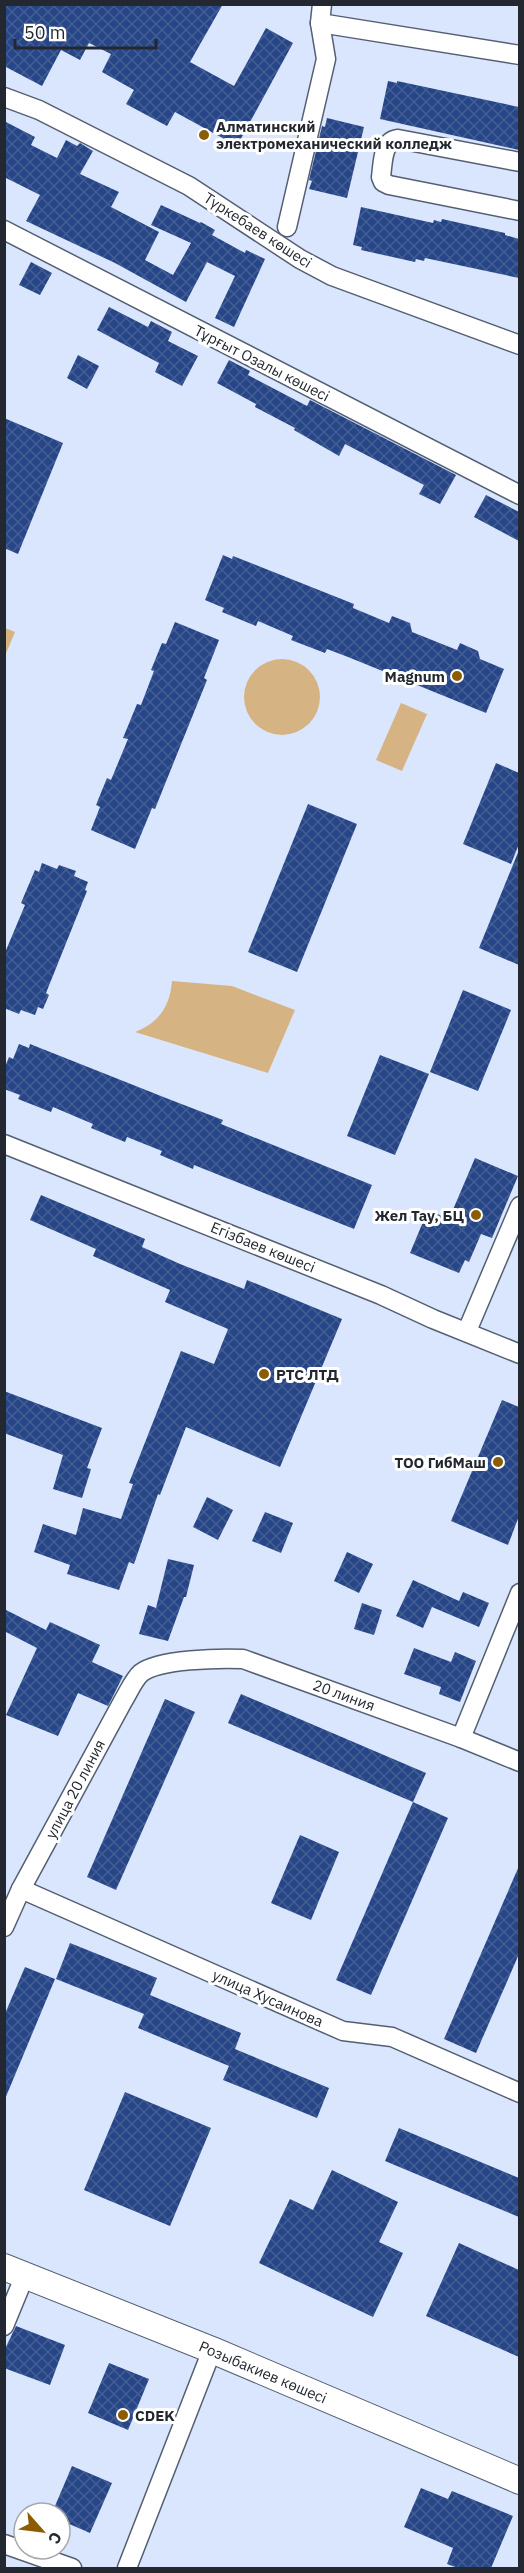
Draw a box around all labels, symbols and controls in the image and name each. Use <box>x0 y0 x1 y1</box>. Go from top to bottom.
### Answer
scale bar <box>15 12 156 50</box>
text: 50 m <box>24 21 66 44</box>
place label: Алматинский электромеханический колледж <box>216 117 452 153</box>
marker: Алматинский электромеханический колледж <box>197 128 211 142</box>
street label: Түркебаев көшесі <box>200 188 316 272</box>
street label: Тұрғыт Озалы көшесі <box>191 321 333 405</box>
place label: Magnum <box>385 667 445 686</box>
marker: Magnum <box>450 669 464 683</box>
place label: Жел Тау, БЦ <box>375 1206 464 1225</box>
marker: Жел Тау, БЦ <box>469 1208 483 1222</box>
street label: Егізбаев көшесі <box>208 1217 318 1277</box>
place label: РТС ЛТД <box>276 1365 339 1384</box>
marker: РТС ЛТД <box>257 1367 271 1381</box>
place label: ТОО ГибМаш <box>395 1453 486 1472</box>
marker: ТОО ГибМаш <box>491 1455 505 1469</box>
street label: 20 линия <box>310 1675 378 1715</box>
street label: улица 20 линия <box>41 1736 109 1842</box>
street label: улица Хусаинова <box>210 1965 326 2031</box>
street label: Розыбакиев көшесі <box>196 2336 330 2408</box>
place label: CDEK <box>135 2406 175 2425</box>
marker: CDEK <box>116 2408 130 2422</box>
north arrow <box>12 2501 72 2561</box>
text: С <box>44 2529 67 2547</box>

